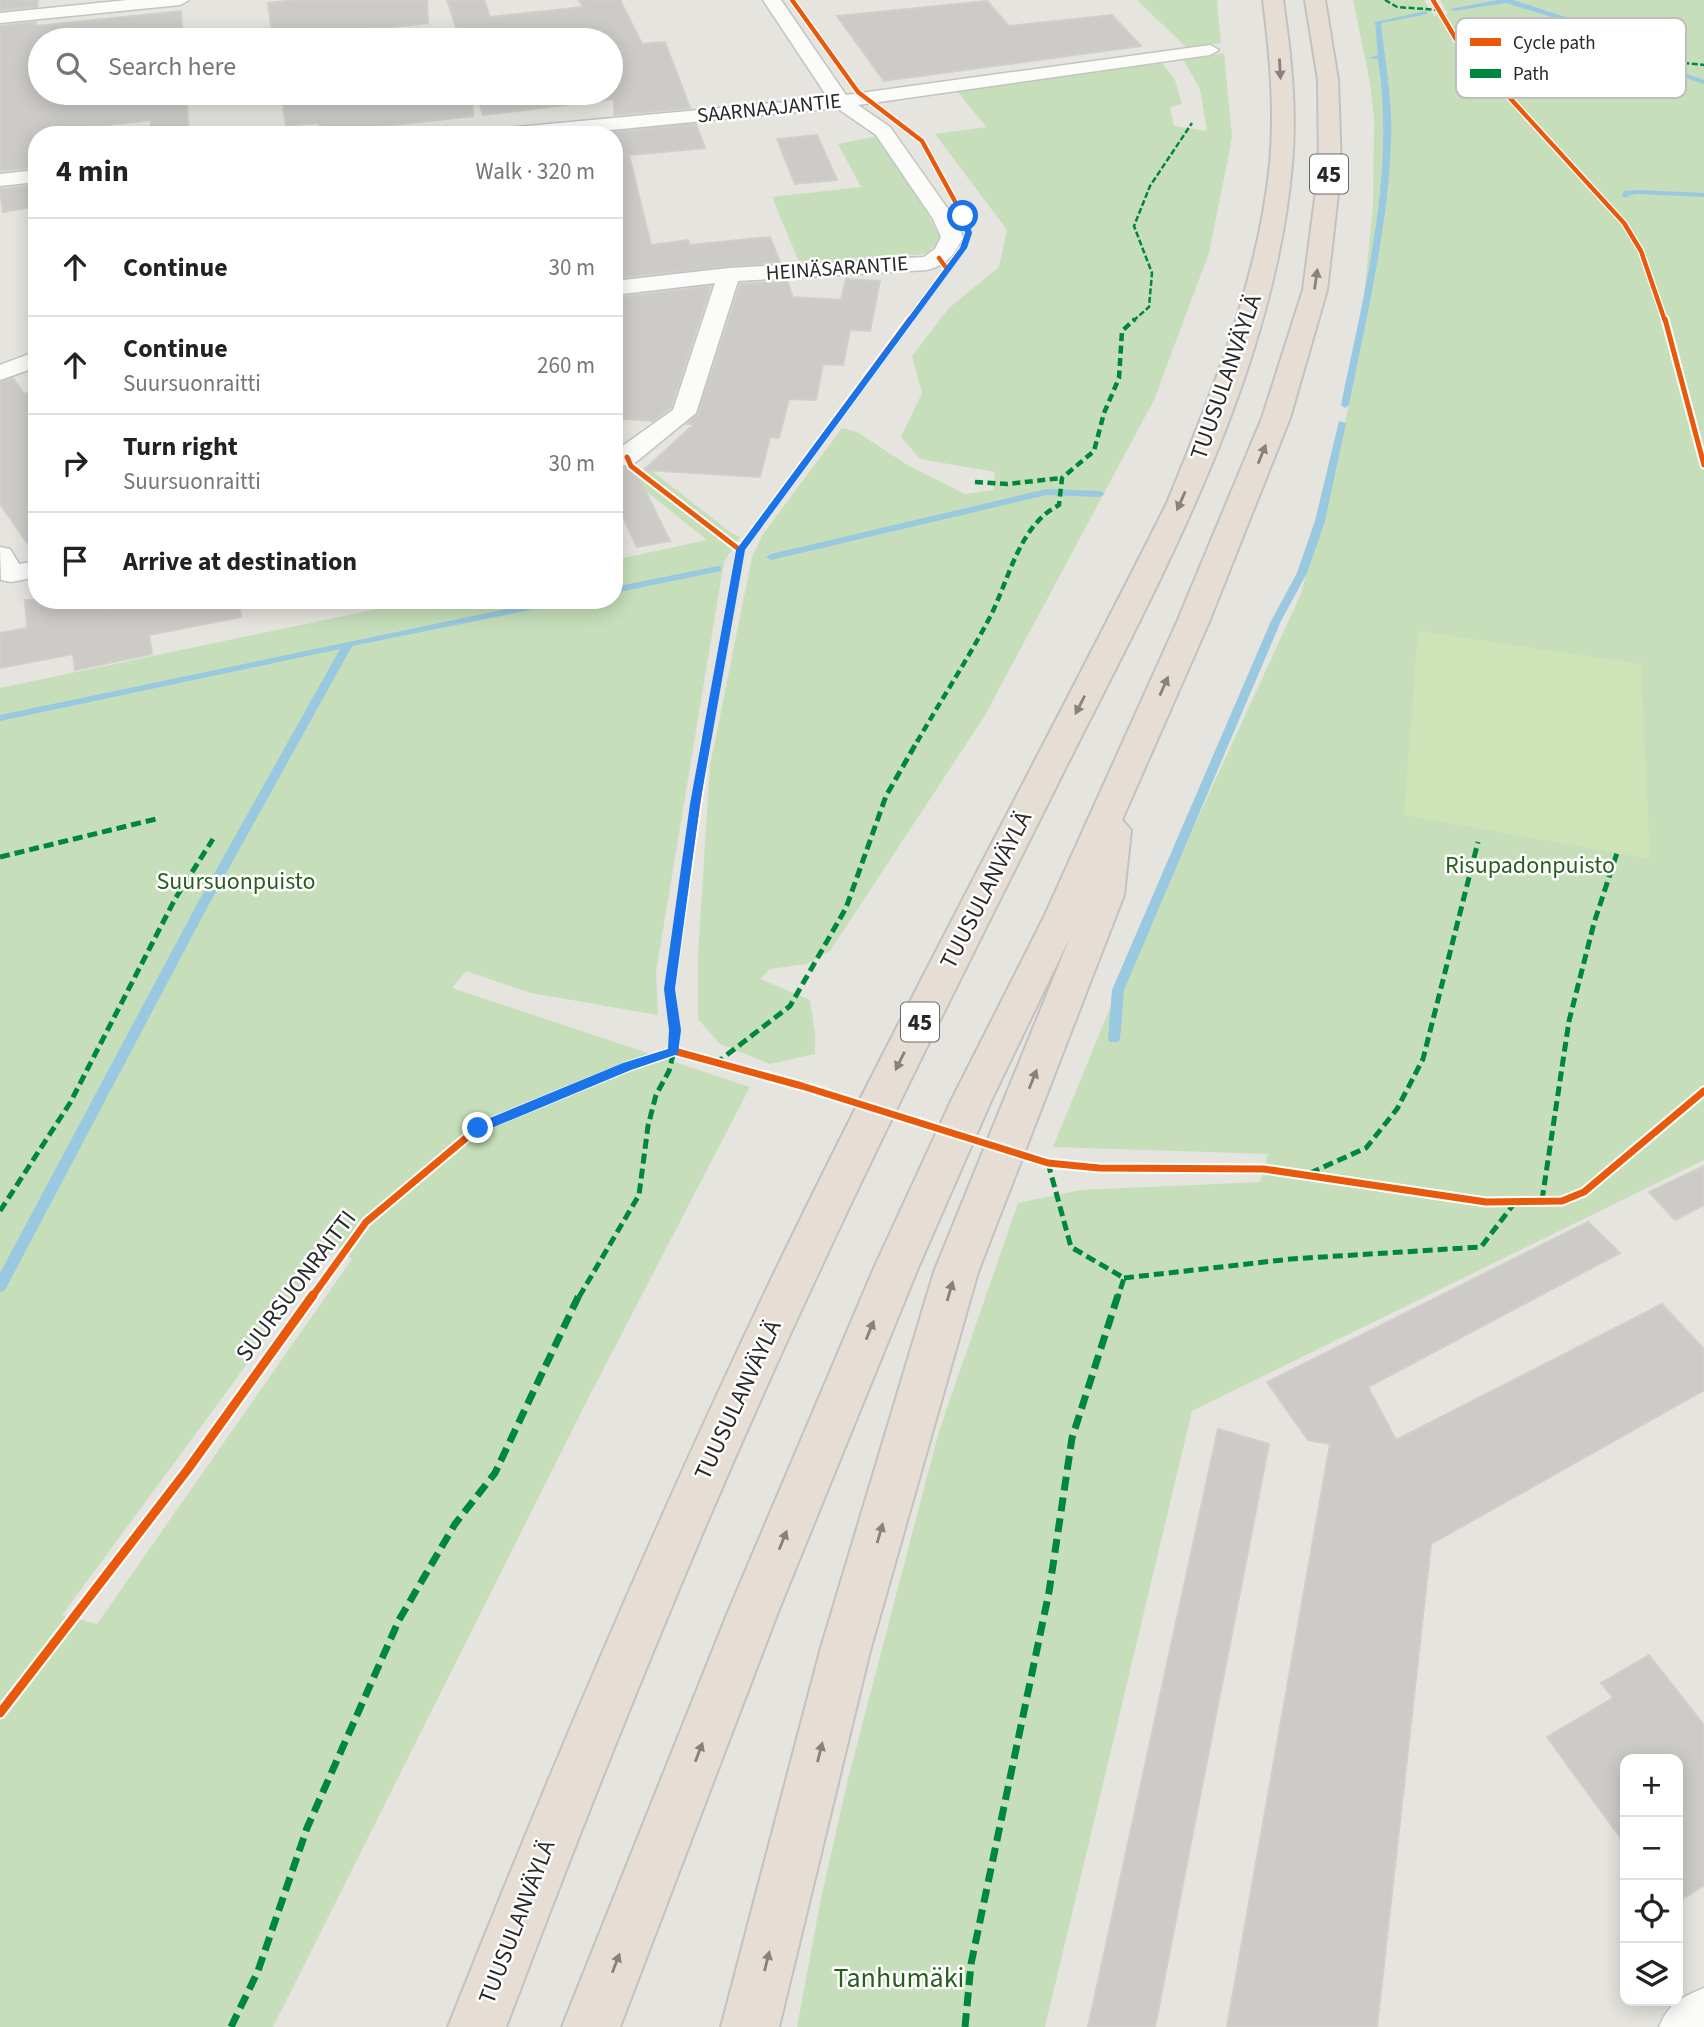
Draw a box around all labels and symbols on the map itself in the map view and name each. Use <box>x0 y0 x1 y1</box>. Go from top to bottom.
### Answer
legend <box>1456 18 1686 98</box>
text: Cycle path <box>1513 30 1595 57</box>
one-way arrow <box>1275 58 1286 80</box>
text: Path <box>1513 61 1549 88</box>
street label: SAARNAAJANTIE <box>695 86 843 130</box>
road number: 45 <box>1310 154 1348 194</box>
route start <box>947 200 978 231</box>
street label: HEINÄSARANTIE <box>765 248 909 288</box>
one-way arrow <box>1310 268 1321 290</box>
street label: TUUSULANVÄYLÄ <box>1181 289 1271 465</box>
one-way arrow <box>1256 443 1267 464</box>
one-way arrow <box>1175 491 1187 511</box>
one-way arrow <box>1158 676 1170 696</box>
one-way arrow <box>1075 695 1087 715</box>
street label: TUUSULANVÄYLÄ <box>931 805 1041 975</box>
park label: Risupadonpuisto <box>1445 848 1615 883</box>
park label: Suursuonpuisto <box>156 864 316 899</box>
road number: 45 <box>901 1002 939 1042</box>
one-way arrow <box>895 1051 906 1071</box>
one-way arrow <box>1027 1068 1038 1089</box>
route end <box>462 1112 493 1143</box>
street label: SUURSUONRAITTI <box>227 1203 365 1369</box>
one-way arrow <box>946 1280 956 1301</box>
street label: TUUSULANVÄYLÄ <box>686 1314 790 1486</box>
one-way arrow <box>864 1320 876 1340</box>
one-way arrow <box>875 1522 885 1543</box>
one-way arrow <box>778 1530 789 1551</box>
one-way arrow <box>693 1741 704 1762</box>
one-way arrow <box>815 1741 826 1763</box>
street label: TUUSULANVÄYLÄ <box>470 1835 564 2009</box>
one-way arrow <box>762 1950 773 1972</box>
one-way arrow <box>610 1953 621 1974</box>
park label: Tanhumäki <box>834 1958 964 1998</box>

